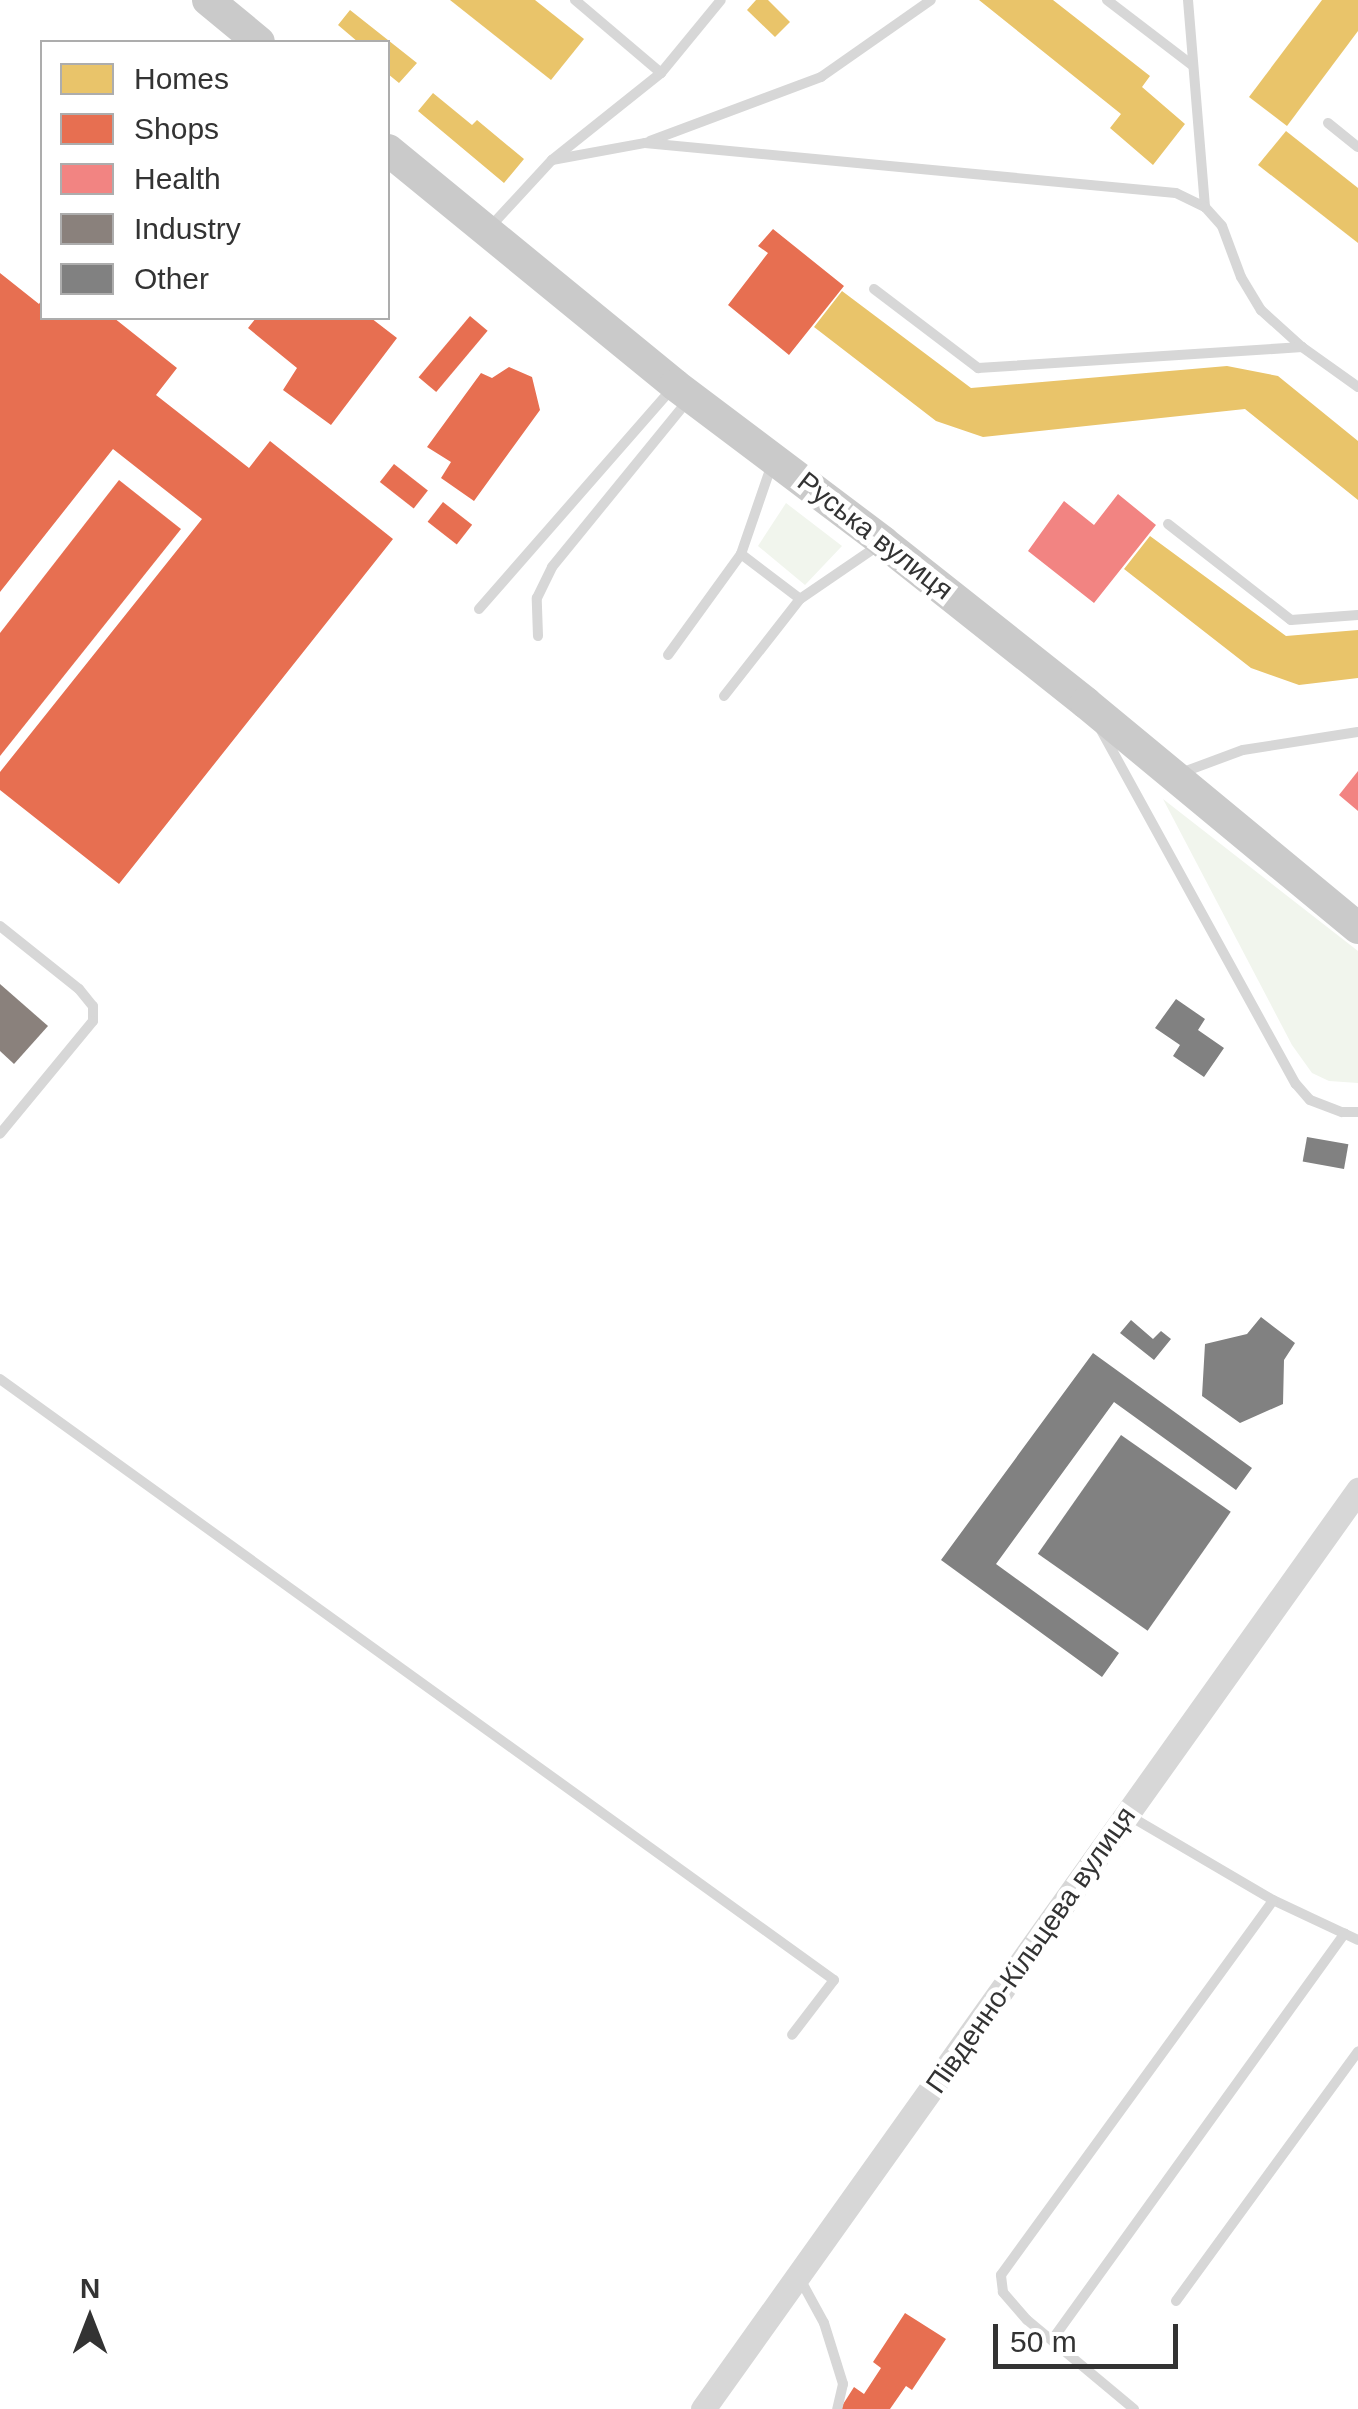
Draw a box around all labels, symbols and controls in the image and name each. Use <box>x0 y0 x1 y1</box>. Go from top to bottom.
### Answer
legend <box>40 40 390 320</box>
text: Homes <box>134 62 229 95</box>
text: Shops <box>134 112 219 145</box>
text: Health <box>134 162 221 195</box>
text: Industry <box>134 212 241 245</box>
text: Other <box>134 262 209 295</box>
street label: Руська вулиця <box>791 465 959 607</box>
street label: Південно-Кільцева вулиця <box>919 1800 1143 2100</box>
north arrow <box>40 2269 140 2369</box>
text: N <box>80 2273 100 2304</box>
scale bar <box>998 2304 1183 2366</box>
text: 50 m <box>1010 2325 1077 2358</box>

